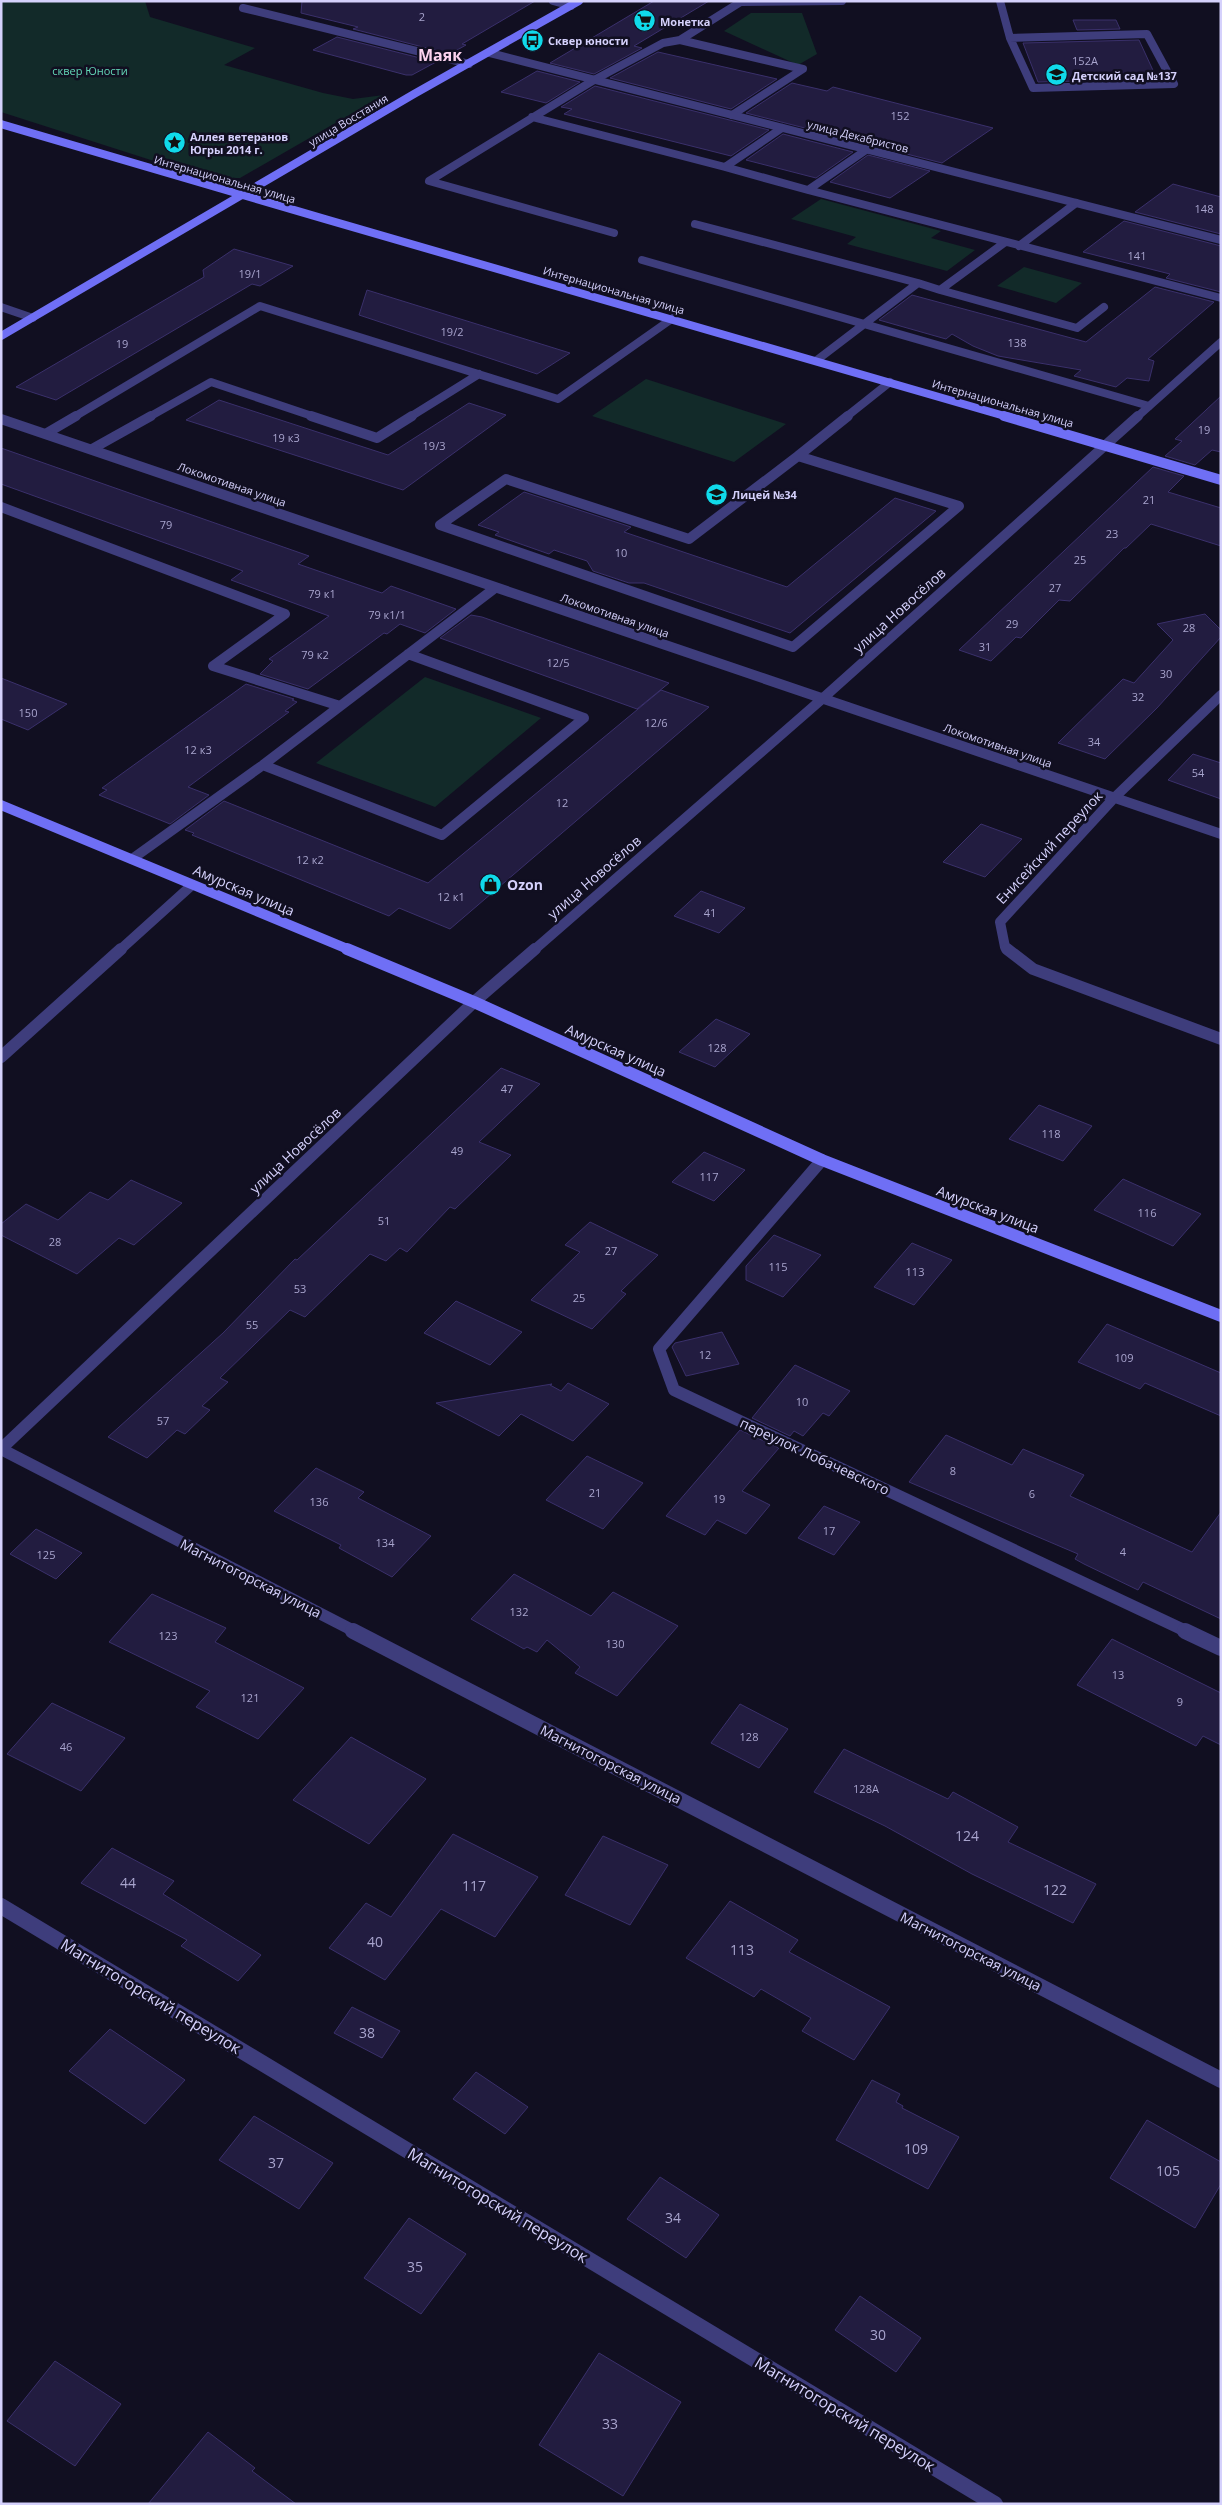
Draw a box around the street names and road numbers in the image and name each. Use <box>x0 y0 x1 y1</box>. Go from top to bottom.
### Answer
street label: улица Восстания <box>305 90 391 150</box>
street label: улица Декабристов <box>806 116 910 156</box>
street label: Интернациональная улица <box>152 152 298 206</box>
street label: Интернациональная улица <box>541 263 687 317</box>
street label: Интернациональная улица <box>930 376 1076 430</box>
street label: Локомотивная улица <box>176 458 288 510</box>
street label: улица Новосёлов <box>849 563 949 657</box>
street label: Локомотивная улица <box>559 589 671 641</box>
street label: Локомотивная улица <box>942 719 1054 771</box>
street label: Енисейский переулок <box>992 786 1107 908</box>
street label: улица Новосёлов <box>543 831 645 923</box>
street label: Амурская улица <box>190 860 298 920</box>
street label: Амурская улица <box>563 1019 669 1081</box>
street label: улица Новосёлов <box>245 1103 345 1197</box>
street label: Амурская улица <box>934 1181 1042 1237</box>
street label: переулок Лобачевского <box>737 1413 893 1499</box>
street label: Магнитогорская улица <box>177 1534 325 1622</box>
street label: Магнитогорская улица <box>537 1720 685 1808</box>
street label: Магнитогорская улица <box>897 1907 1045 1995</box>
street label: Магнитогорский переулок <box>57 1933 246 2059</box>
street label: Магнитогорский переулок <box>404 2142 593 2268</box>
street label: Магнитогорский переулок <box>751 2351 940 2477</box>

